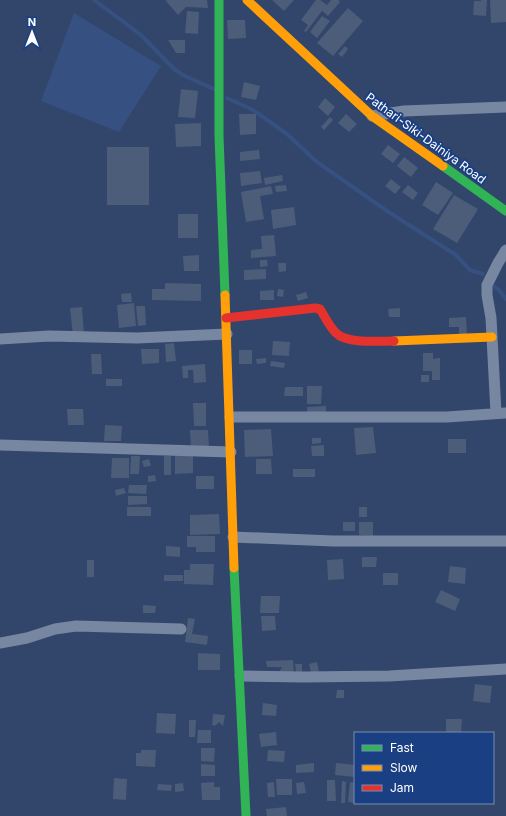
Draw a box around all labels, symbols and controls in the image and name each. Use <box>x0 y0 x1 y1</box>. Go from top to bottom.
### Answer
north arrow <box>12 12 52 52</box>
text: N <box>28 15 36 29</box>
street label: Pathari-Siki-Dainiya Road <box>363 89 489 187</box>
legend <box>354 732 494 804</box>
text: Fast <box>390 740 414 755</box>
text: Slow <box>390 760 418 775</box>
text: Jam <box>390 780 414 795</box>

